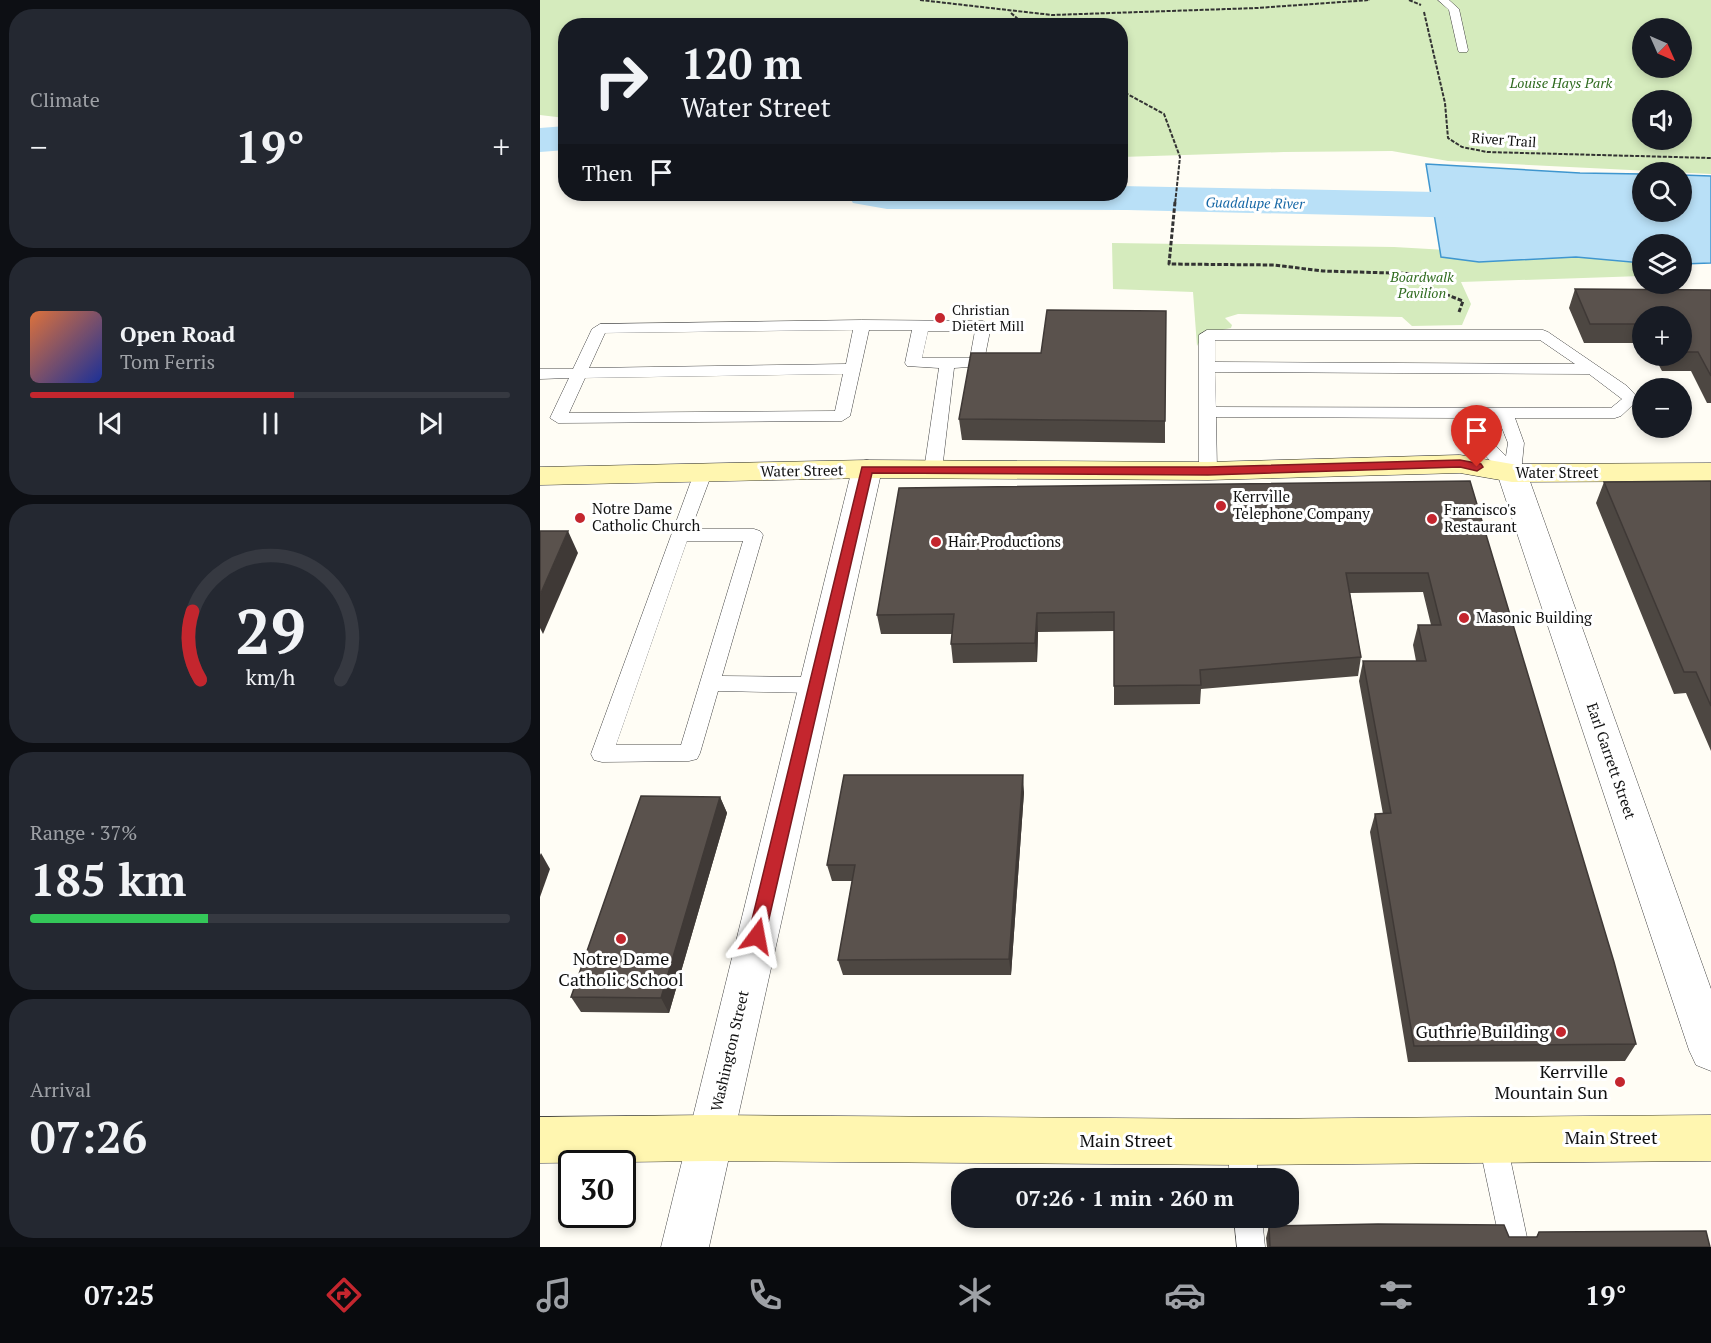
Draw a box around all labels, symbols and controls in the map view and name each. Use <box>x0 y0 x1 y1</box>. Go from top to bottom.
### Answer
north arrow <box>1632 18 1692 78</box>
map controls <box>1632 18 1692 438</box>
text: 120 m <box>681 35 802 91</box>
icon: right <box>582 42 660 120</box>
park label: Louise Hays Park <box>1509 73 1613 92</box>
text: Climate <box>30 86 100 113</box>
text: Water Street <box>681 89 831 125</box>
button: sound <box>1632 90 1692 150</box>
text: 19° <box>235 116 305 176</box>
text: − <box>30 125 48 168</box>
text: + <box>492 125 510 168</box>
street label: River Trail <box>1471 128 1537 151</box>
icon: arrive <box>645 156 678 189</box>
text: Then <box>582 158 633 187</box>
button: search <box>1632 162 1692 222</box>
water label: Guadalupe River <box>1205 192 1305 213</box>
button: layers <box>1632 234 1692 294</box>
park label: Boardwalk Pavilion <box>1389 267 1454 302</box>
place label: Christian Dietert Mill <box>952 300 1024 335</box>
button: + <box>1632 306 1692 366</box>
marker: Christian Dietert Mill <box>933 311 947 325</box>
text: Open Road <box>120 319 235 348</box>
text: Tom Ferris <box>120 348 215 375</box>
button: − <box>1632 378 1692 438</box>
pin <box>1451 405 1502 467</box>
icon: previous <box>94 407 127 440</box>
icon: pause <box>254 407 287 440</box>
icon: next <box>414 407 447 440</box>
icon: arrive <box>1460 414 1493 447</box>
street label: Water Street <box>760 459 844 481</box>
street label: Water Street <box>1515 462 1599 482</box>
place label: Kerrville Telephone Company <box>1233 486 1370 523</box>
place label: Notre Dame Catholic Church <box>592 498 700 535</box>
marker: Kerrville Telephone Company <box>1214 499 1228 513</box>
place label: Francisco's Restaurant <box>1444 499 1517 536</box>
marker: Notre Dame Catholic Church <box>573 511 587 525</box>
marker: Francisco's Restaurant <box>1425 512 1439 526</box>
place label: Hair Productions <box>948 531 1061 551</box>
marker: Hair Productions <box>929 535 943 549</box>
text: 29 <box>235 590 305 673</box>
place label: Masonic Building <box>1476 607 1593 627</box>
marker: Masonic Building <box>1457 611 1471 625</box>
text: km/h <box>245 664 295 692</box>
street label: Earl Garrett Street <box>1583 700 1641 822</box>
text: Range · 37% <box>30 819 137 846</box>
text: 185 km <box>30 849 186 909</box>
position arrow <box>725 904 789 968</box>
marker: Notre Dame Catholic School <box>614 932 628 946</box>
place label: Notre Dame Catholic School <box>558 946 684 991</box>
street label: Washington Street <box>705 988 753 1113</box>
place label: Guthrie Building <box>1415 1019 1550 1043</box>
marker: Guthrie Building <box>1554 1025 1568 1039</box>
place label: Kerrville Mountain Sun <box>1494 1059 1608 1104</box>
marker: Kerrville Mountain Sun <box>1613 1075 1627 1089</box>
text: Arrival <box>30 1076 91 1103</box>
text: 07:26 <box>30 1106 147 1166</box>
street label: Main Street <box>1564 1125 1658 1149</box>
street label: Main Street <box>1079 1128 1173 1152</box>
speed limit sign: 30 <box>558 1150 636 1228</box>
text: 07:26 · 1 min · 260 m <box>1016 1183 1234 1212</box>
icon: directions <box>323 1274 365 1316</box>
icon: music <box>533 1274 575 1316</box>
icon: phone <box>744 1274 786 1316</box>
icon: climate <box>954 1274 996 1316</box>
icon: car <box>1164 1274 1206 1316</box>
icon: filters <box>1375 1274 1417 1316</box>
text: 07:25 <box>84 1277 154 1313</box>
text: 19° <box>1585 1277 1627 1313</box>

